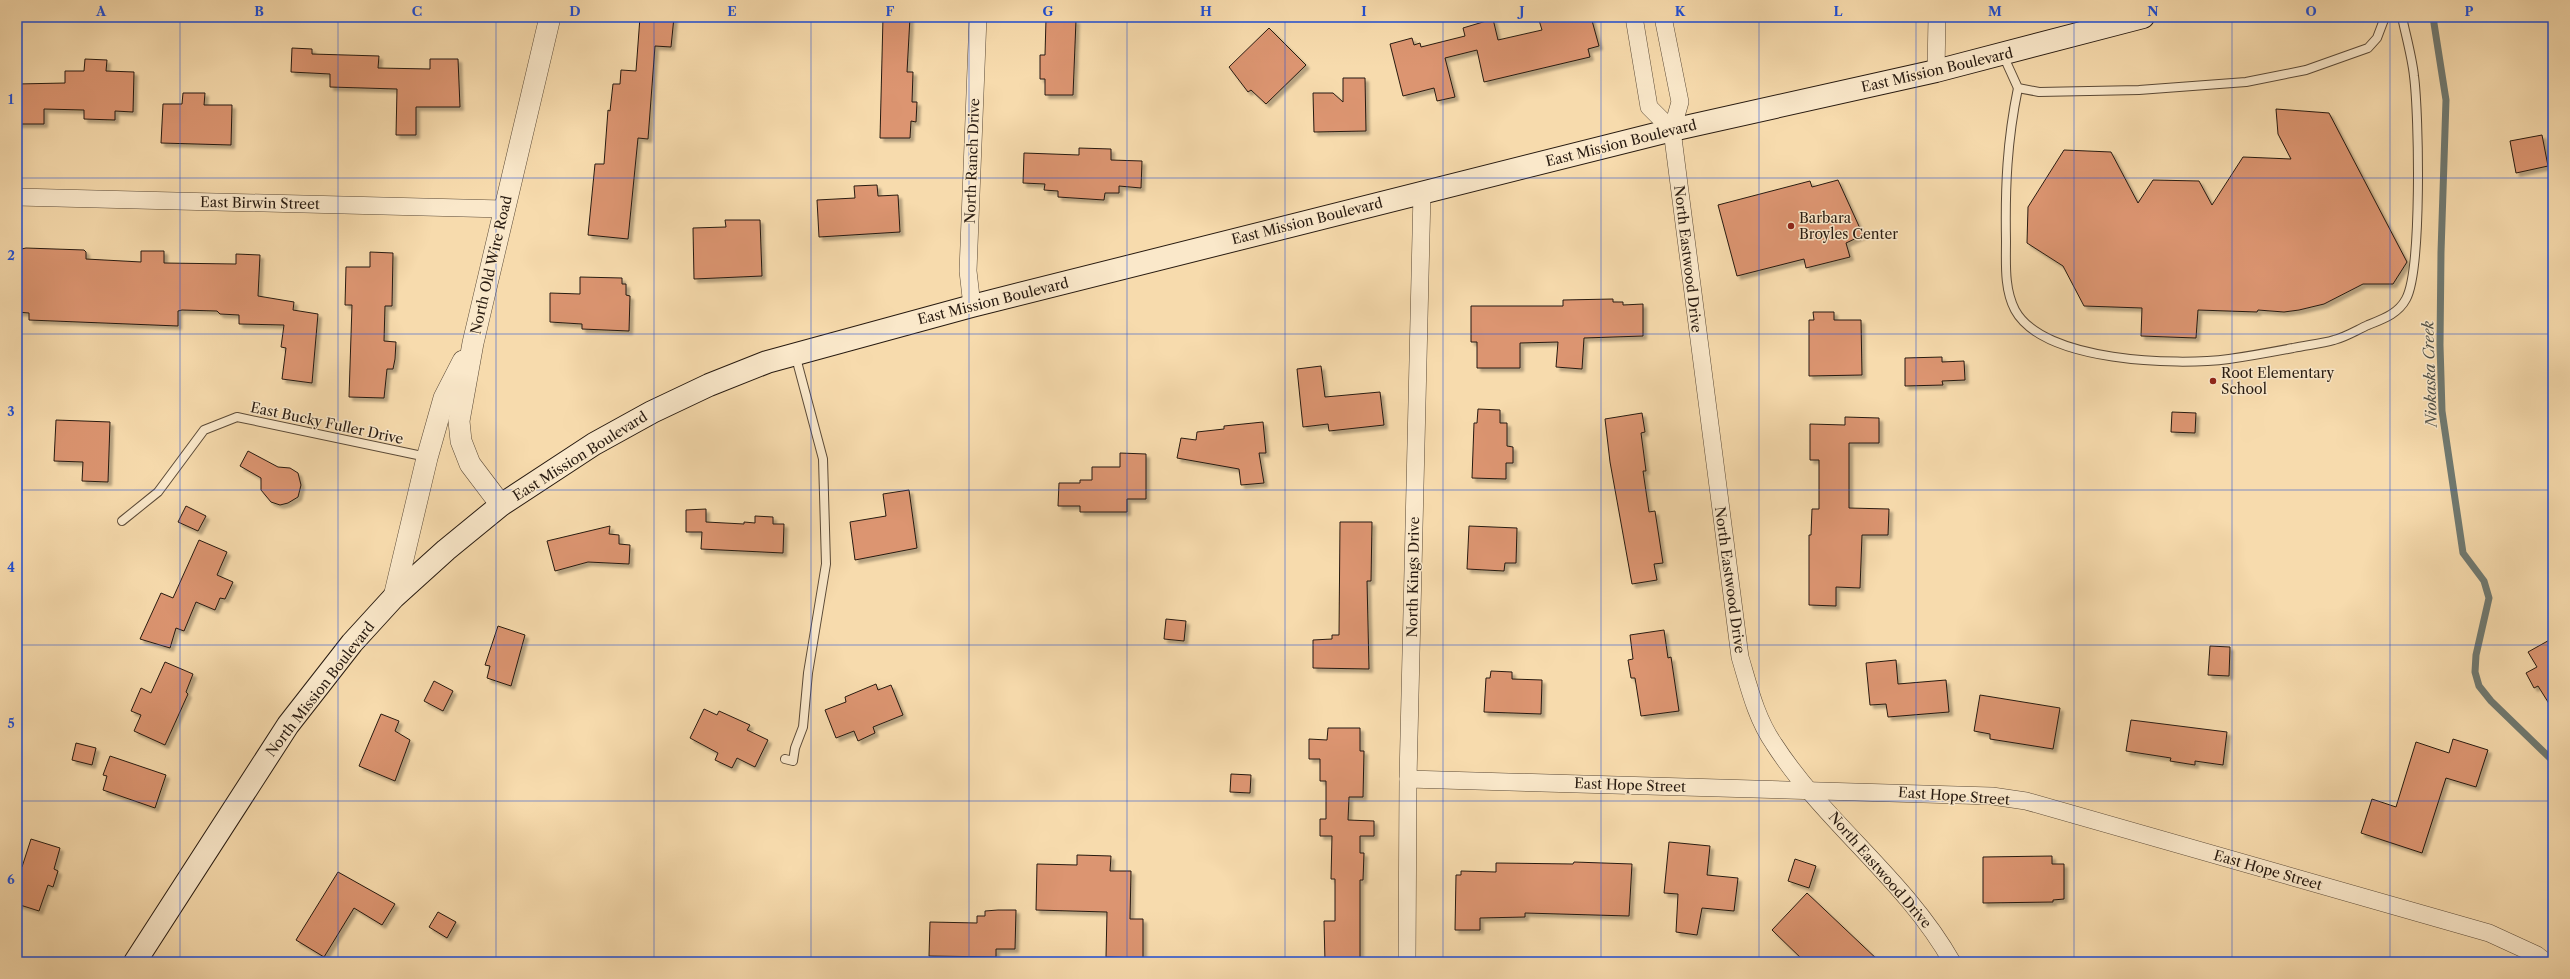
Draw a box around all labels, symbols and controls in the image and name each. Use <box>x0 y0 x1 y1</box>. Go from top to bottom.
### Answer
text: A <box>95 3 107 19</box>
text: B <box>254 3 264 19</box>
text: C <box>412 3 422 19</box>
text: D <box>569 3 581 19</box>
text: E <box>727 3 737 19</box>
text: F <box>886 3 895 19</box>
text: G <box>1042 3 1054 19</box>
text: H <box>1200 3 1212 19</box>
text: I <box>1361 3 1367 19</box>
text: J <box>1517 3 1525 19</box>
text: K <box>1675 3 1686 19</box>
text: L <box>1834 3 1843 19</box>
text: M <box>1988 3 2002 19</box>
text: N <box>2147 3 2159 19</box>
text: O <box>2305 3 2317 19</box>
text: P <box>2465 3 2474 19</box>
street label: East Mission Boulevard <box>1859 44 2015 96</box>
text: 1 <box>8 91 14 107</box>
street label: North Ranch Drive <box>961 98 983 224</box>
street label: East Mission Boulevard <box>1544 115 1699 171</box>
street label: North Eastwood Drive <box>1670 184 1706 334</box>
street label: East Birwin Street <box>200 193 320 213</box>
street label: North Old Wire Road <box>466 193 516 336</box>
street label: East Mission Boulevard <box>1230 193 1385 249</box>
place label: Barbara Broyles Center <box>1799 209 1898 243</box>
marker: Barbara Broyles Center <box>1786 221 1796 231</box>
text: 2 <box>7 247 15 263</box>
street label: East Mission Boulevard <box>916 273 1071 329</box>
water label: Niokaska Creek <box>2418 320 2441 429</box>
place label: Root Elementary School <box>2221 364 2334 398</box>
marker: Root Elementary School <box>2208 376 2218 386</box>
street label: East Bucky Fuller Drive <box>249 398 405 448</box>
text: 3 <box>7 403 15 419</box>
street label: East Mission Boulevard <box>509 407 651 505</box>
street label: North Eastwood Drive <box>1711 505 1749 655</box>
street label: North Kings Drive <box>1403 516 1423 637</box>
text: 4 <box>7 559 15 575</box>
street label: North Mission Boulevard <box>262 617 379 760</box>
text: 5 <box>7 715 15 731</box>
street label: East Hope Street <box>1574 774 1686 796</box>
street label: East Hope Street <box>1898 783 2010 809</box>
street label: North Eastwood Drive <box>1825 808 1935 932</box>
street label: East Hope Street <box>2212 846 2324 894</box>
text: 6 <box>7 871 15 887</box>

